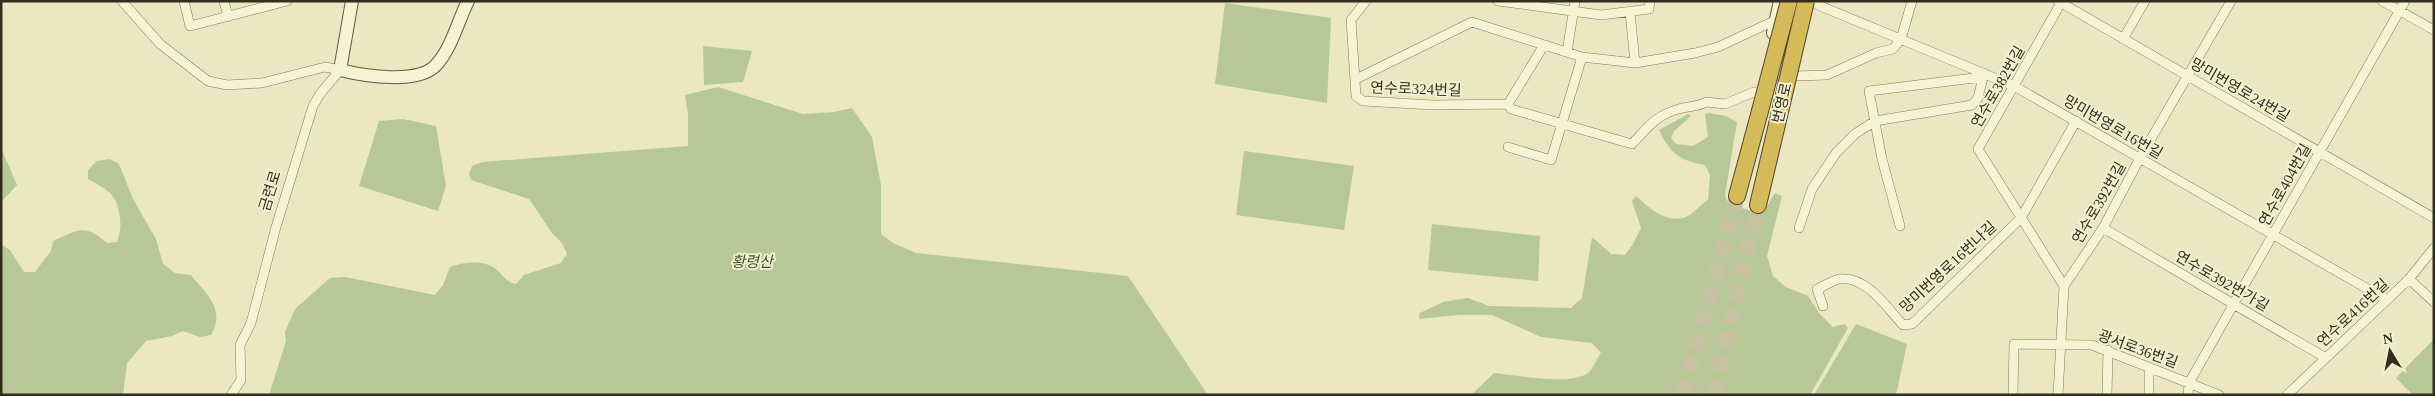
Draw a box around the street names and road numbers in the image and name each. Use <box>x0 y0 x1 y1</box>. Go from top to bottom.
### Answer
street label: 연수로382번길 <box>1968 43 2028 131</box>
street label: 망미번영로24번길 <box>2188 55 2292 125</box>
street label: 연수로324번길 <box>1370 79 1462 99</box>
street label: 번영로 <box>1770 81 1794 125</box>
street label: 망미번영로16번길 <box>2061 92 2165 162</box>
street label: 연수로404번길 <box>2256 141 2314 229</box>
street label: 연수로392번길 <box>2069 159 2129 247</box>
street label: 금련로 <box>256 169 284 213</box>
street label: 망미번영로16번나길 <box>1897 218 1999 316</box>
street label: 연수로392번가길 <box>2172 248 2272 314</box>
street label: 연수로416번길 <box>2314 276 2392 350</box>
street label: 광서로36번길 <box>2096 327 2180 371</box>

